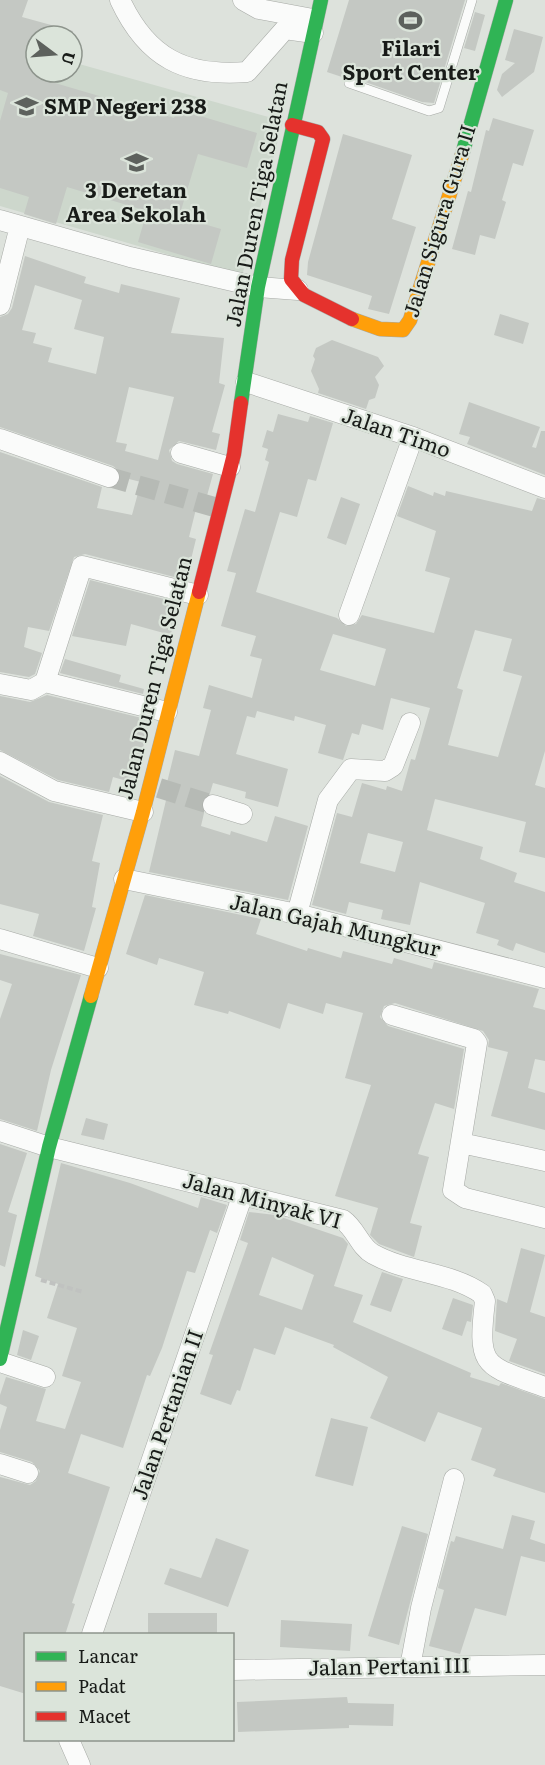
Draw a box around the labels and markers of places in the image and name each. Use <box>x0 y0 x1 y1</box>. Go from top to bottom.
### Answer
sports icon: Filari Sport Center <box>398 8 424 34</box>
place label: Filari Sport Center <box>343 31 480 86</box>
place label: SMP Negeri 238 <box>44 89 207 120</box>
school or university icon: SMP Negeri 238 <box>13 94 39 120</box>
school or university icon: 3 Deretan Area Sekolah <box>123 150 149 176</box>
place label: 3 Deretan Area Sekolah <box>66 173 206 228</box>

